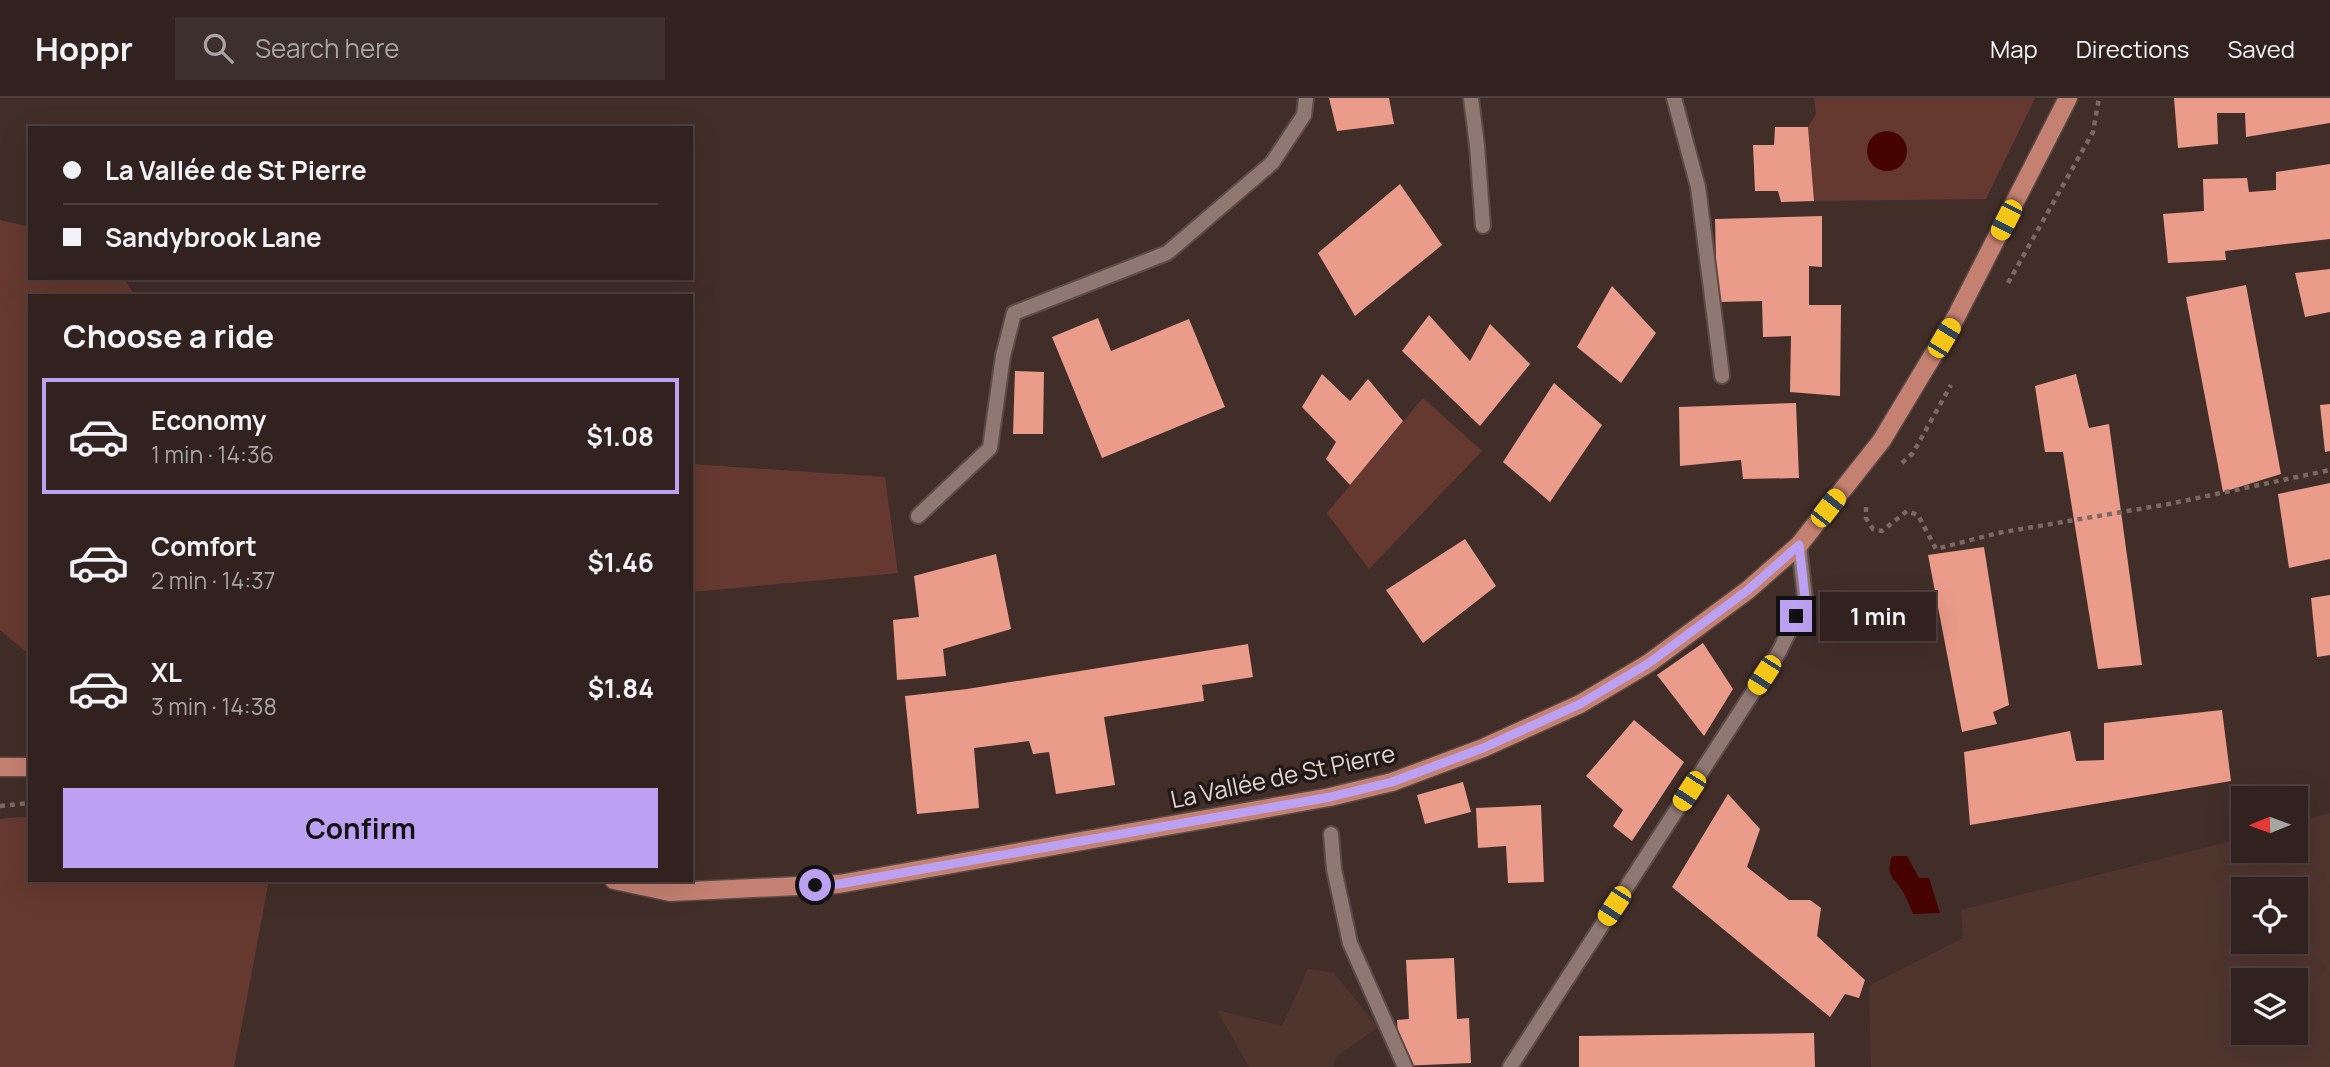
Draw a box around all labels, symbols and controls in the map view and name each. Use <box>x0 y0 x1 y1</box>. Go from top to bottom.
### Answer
search box <box>175 17 665 80</box>
text: Hoppr <box>35 26 133 71</box>
icon: search <box>199 29 237 67</box>
text: Search here <box>255 30 400 66</box>
text: Map <box>1990 32 2038 65</box>
text: Directions <box>2076 32 2189 65</box>
text: Saved <box>2227 32 2295 65</box>
text: La Vallée de St Pierre <box>105 152 367 188</box>
car <box>1988 197 2025 243</box>
text: Sandybrook Lane <box>105 219 322 255</box>
text: Choose a ride <box>63 314 274 358</box>
car <box>1925 315 1964 361</box>
text: Economy <box>151 402 266 438</box>
icon: car <box>67 405 130 468</box>
text: $1.08 <box>586 418 654 454</box>
text: 1 min · 14:36 <box>151 438 274 470</box>
car <box>1807 485 1850 531</box>
text: Comfort <box>151 528 257 564</box>
icon: car <box>67 531 130 594</box>
text: $1.46 <box>587 544 654 580</box>
text: 2 min · 14:37 <box>151 564 275 596</box>
callout: 1 min <box>1820 592 1936 640</box>
route end <box>1780 600 1812 632</box>
text: 1 min <box>1850 600 1906 632</box>
car <box>1744 652 1785 698</box>
text: XL <box>151 654 182 690</box>
icon: car <box>67 657 130 720</box>
text: $1.84 <box>588 670 654 706</box>
text: 3 min · 14:38 <box>151 690 277 722</box>
street label: La Vallée de St Pierre <box>1167 736 1398 815</box>
car <box>1669 768 1710 814</box>
north arrow <box>2231 786 2308 863</box>
map controls <box>2231 786 2308 1045</box>
button: Confirm <box>63 788 658 868</box>
route start <box>799 869 831 901</box>
button: locate <box>2231 877 2308 954</box>
car <box>1594 883 1635 929</box>
button: layers <box>2231 968 2308 1045</box>

